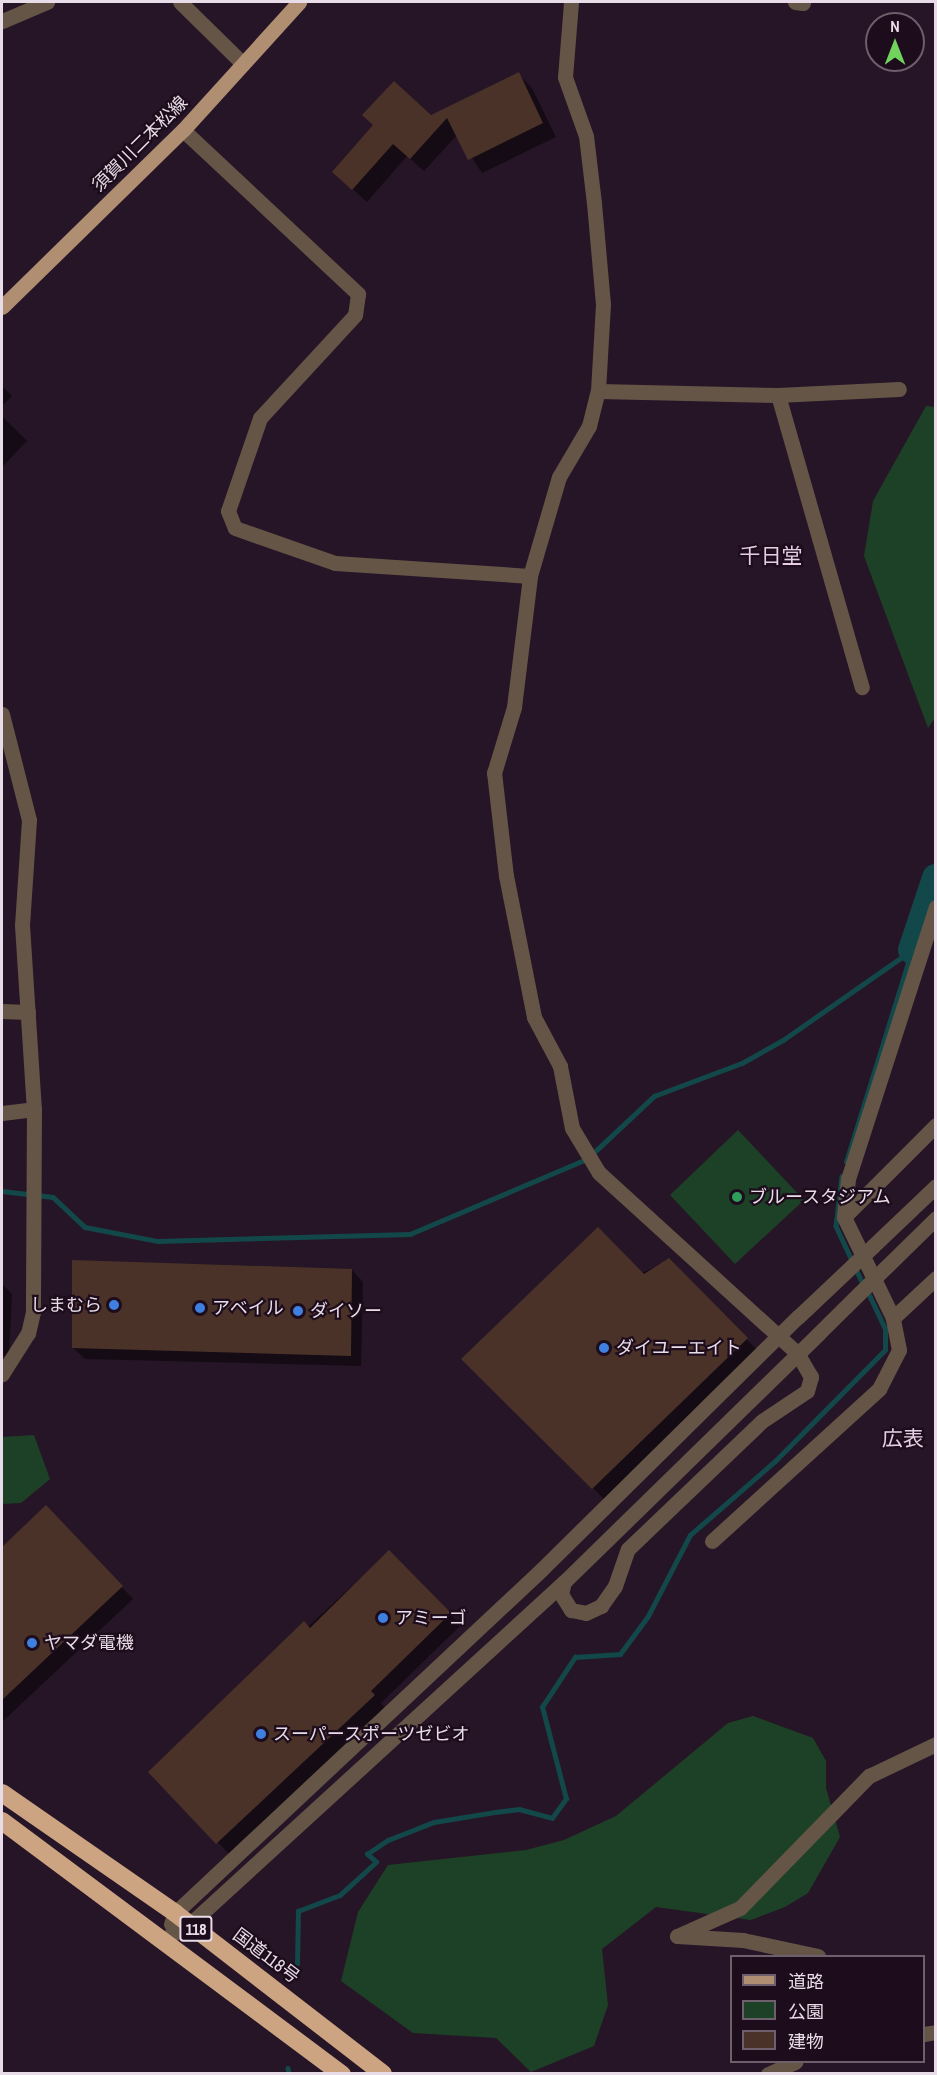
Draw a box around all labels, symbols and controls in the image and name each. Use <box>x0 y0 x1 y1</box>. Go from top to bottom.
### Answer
north arrow <box>865 12 925 72</box>
text: N <box>890 15 900 37</box>
street label: 須賀川二本松線 <box>88 92 192 196</box>
district label: 千日堂 <box>740 543 802 569</box>
place label: ブルースタジアム <box>749 1186 893 1208</box>
marker: ブルースタジアム <box>730 1190 744 1204</box>
place label: しまむら <box>30 1294 102 1316</box>
place label: アベイル <box>212 1297 284 1319</box>
marker: しまむら <box>107 1298 121 1312</box>
place label: ダイソー <box>310 1300 382 1322</box>
marker: アベイル <box>193 1301 207 1315</box>
marker: ダイソー <box>291 1304 305 1318</box>
place label: ダイユーエイト <box>616 1337 742 1359</box>
marker: ダイユーエイト <box>597 1341 611 1355</box>
district label: 広表 <box>882 1426 924 1452</box>
place label: アミーゴ <box>395 1607 467 1629</box>
marker: アミーゴ <box>376 1611 390 1625</box>
place label: ヤマダ電機 <box>44 1632 134 1654</box>
marker: ヤマダ電機 <box>25 1636 39 1650</box>
place label: スーパースポーツゼビオ <box>273 1723 471 1745</box>
marker: スーパースポーツゼビオ <box>254 1727 268 1741</box>
road number: 118 <box>178 1916 214 1942</box>
street label: 国道118号 <box>229 1924 303 1988</box>
legend <box>730 1955 925 2063</box>
text: 道路 <box>788 1969 824 1994</box>
text: 公園 <box>788 1999 824 2024</box>
text: 建物 <box>788 2029 824 2054</box>

